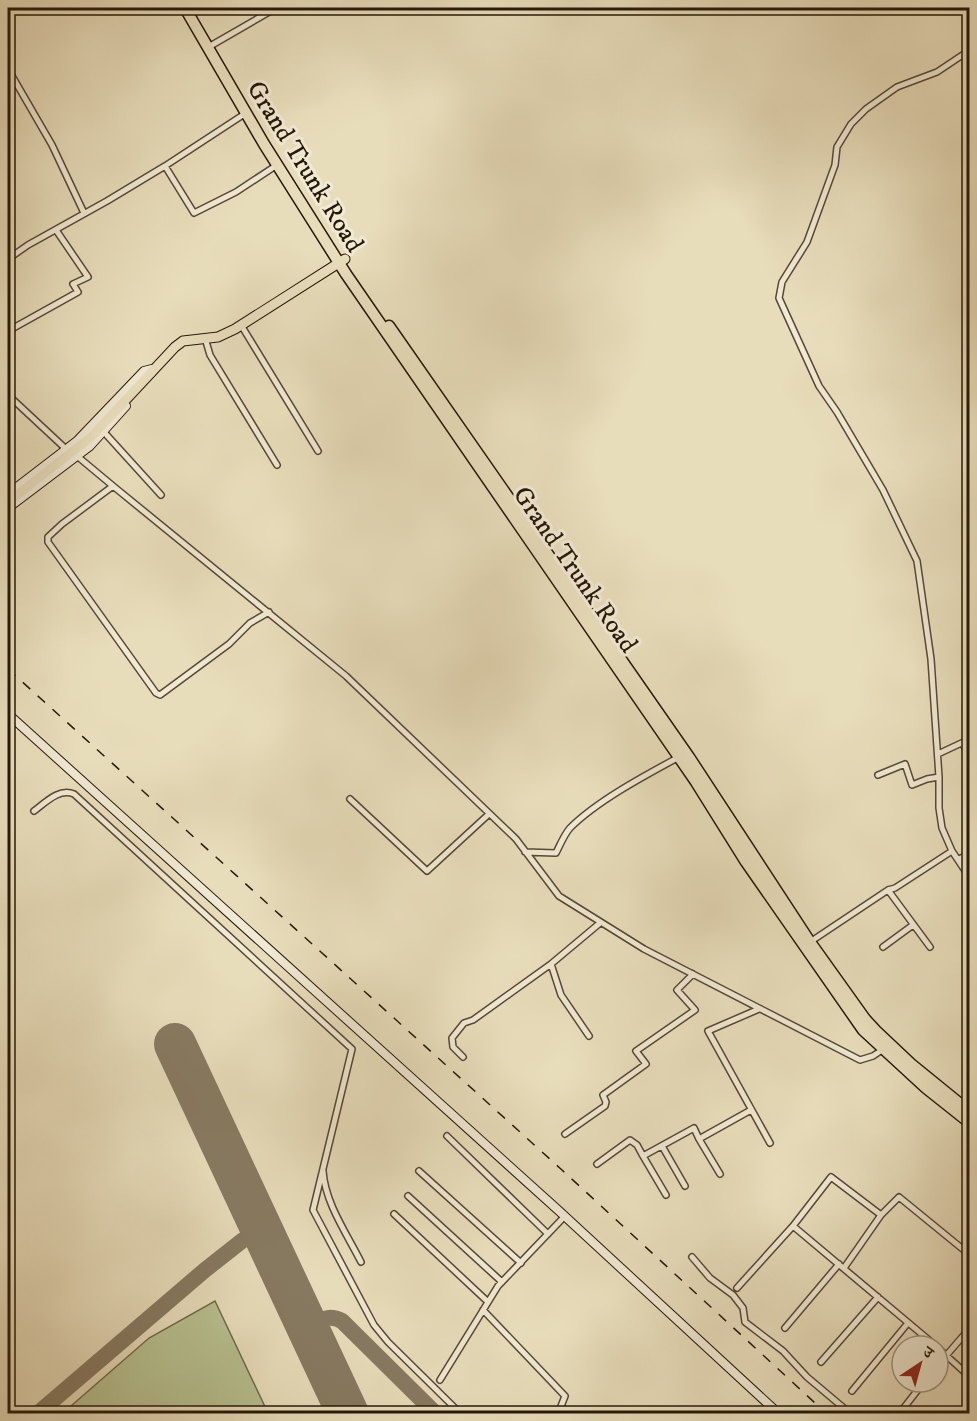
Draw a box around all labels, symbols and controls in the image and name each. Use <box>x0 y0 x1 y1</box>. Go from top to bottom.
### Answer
street label: Grand Trunk Road <box>239 75 371 259</box>
street label: Grand Trunk Road <box>505 480 645 660</box>
north arrow <box>890 1334 950 1394</box>
text: उ <box>918 1342 939 1364</box>

